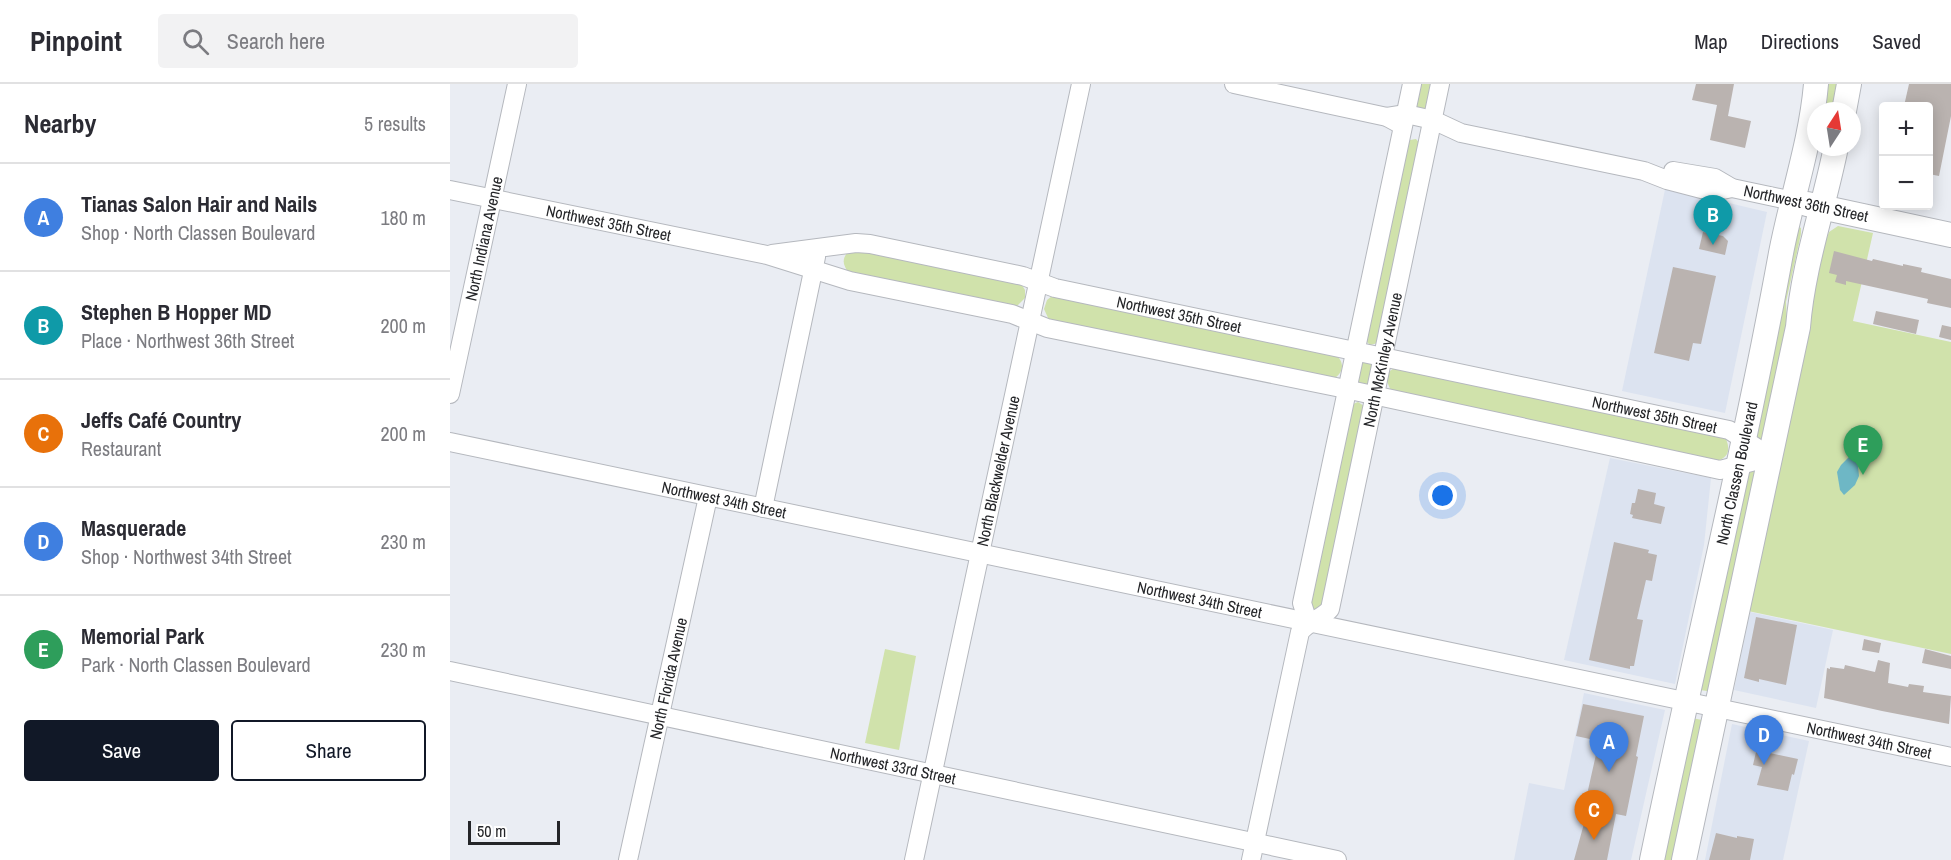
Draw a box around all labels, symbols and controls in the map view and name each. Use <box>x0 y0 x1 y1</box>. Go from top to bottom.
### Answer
search box <box>158 14 578 68</box>
text: Pinpoint <box>30 22 122 60</box>
icon: search <box>179 25 212 58</box>
text: Search here <box>227 26 325 56</box>
text: Map <box>1694 27 1728 56</box>
text: Directions <box>1761 27 1839 56</box>
text: Saved <box>1872 27 1921 56</box>
north arrow <box>1807 102 1861 156</box>
map controls <box>1879 102 1933 210</box>
button: + <box>1879 102 1933 156</box>
text: Nearby <box>24 106 96 141</box>
text: 5 results <box>364 110 426 137</box>
button: − <box>1879 156 1933 210</box>
street label: North Indiana Avenue <box>459 174 508 303</box>
street label: Northwest 36th Street <box>1742 179 1871 227</box>
text: Tianas Salon Hair and Nails <box>81 189 317 219</box>
pin: B <box>1694 196 1732 245</box>
street label: Northwest 35th Street <box>544 199 673 246</box>
text: A <box>38 204 49 231</box>
text: 180 m <box>380 204 426 231</box>
text: Shop · North Classen Boulevard <box>81 219 315 246</box>
street label: Northwest 35th Street <box>1115 290 1244 338</box>
street label: North McKinley Avenue <box>1357 290 1407 429</box>
text: Stephen B Hopper MD <box>81 297 271 327</box>
text: B <box>38 312 49 339</box>
text: 200 m <box>380 312 426 339</box>
text: Place · Northwest 36th Street <box>81 327 294 354</box>
street label: Northwest 35th Street <box>1590 390 1719 438</box>
street label: North Blackwelder Avenue <box>971 393 1025 548</box>
street label: North Classen Boulevard <box>1710 400 1763 547</box>
text: Jeffs Café Country <box>81 405 241 435</box>
text: C <box>38 420 49 447</box>
text: 200 m <box>380 420 426 447</box>
pin: E <box>1844 426 1882 475</box>
text: Restaurant <box>81 435 161 462</box>
street label: Northwest 34th Street <box>660 476 789 523</box>
your location <box>1428 481 1457 510</box>
text: Masquerade <box>81 513 186 543</box>
text: D <box>38 528 49 555</box>
text: 230 m <box>380 528 426 555</box>
text: Shop · Northwest 34th Street <box>81 543 292 570</box>
street label: Northwest 34th Street <box>1135 576 1264 623</box>
street label: North Florida Avenue <box>644 616 692 741</box>
text: Memorial Park <box>81 621 204 651</box>
text: E <box>38 636 49 663</box>
text: 230 m <box>380 636 426 663</box>
text: Park · North Classen Boulevard <box>81 651 311 678</box>
pin: D <box>1744 716 1784 765</box>
street label: Northwest 34th Street <box>1805 716 1934 764</box>
button: Save <box>24 720 219 781</box>
button: Share <box>231 720 426 781</box>
pin: A <box>1590 722 1628 772</box>
street label: Northwest 33rd Street <box>828 741 958 790</box>
pin: C <box>1574 790 1614 840</box>
scale bar <box>468 818 560 846</box>
text: 50 m <box>477 820 506 842</box>

